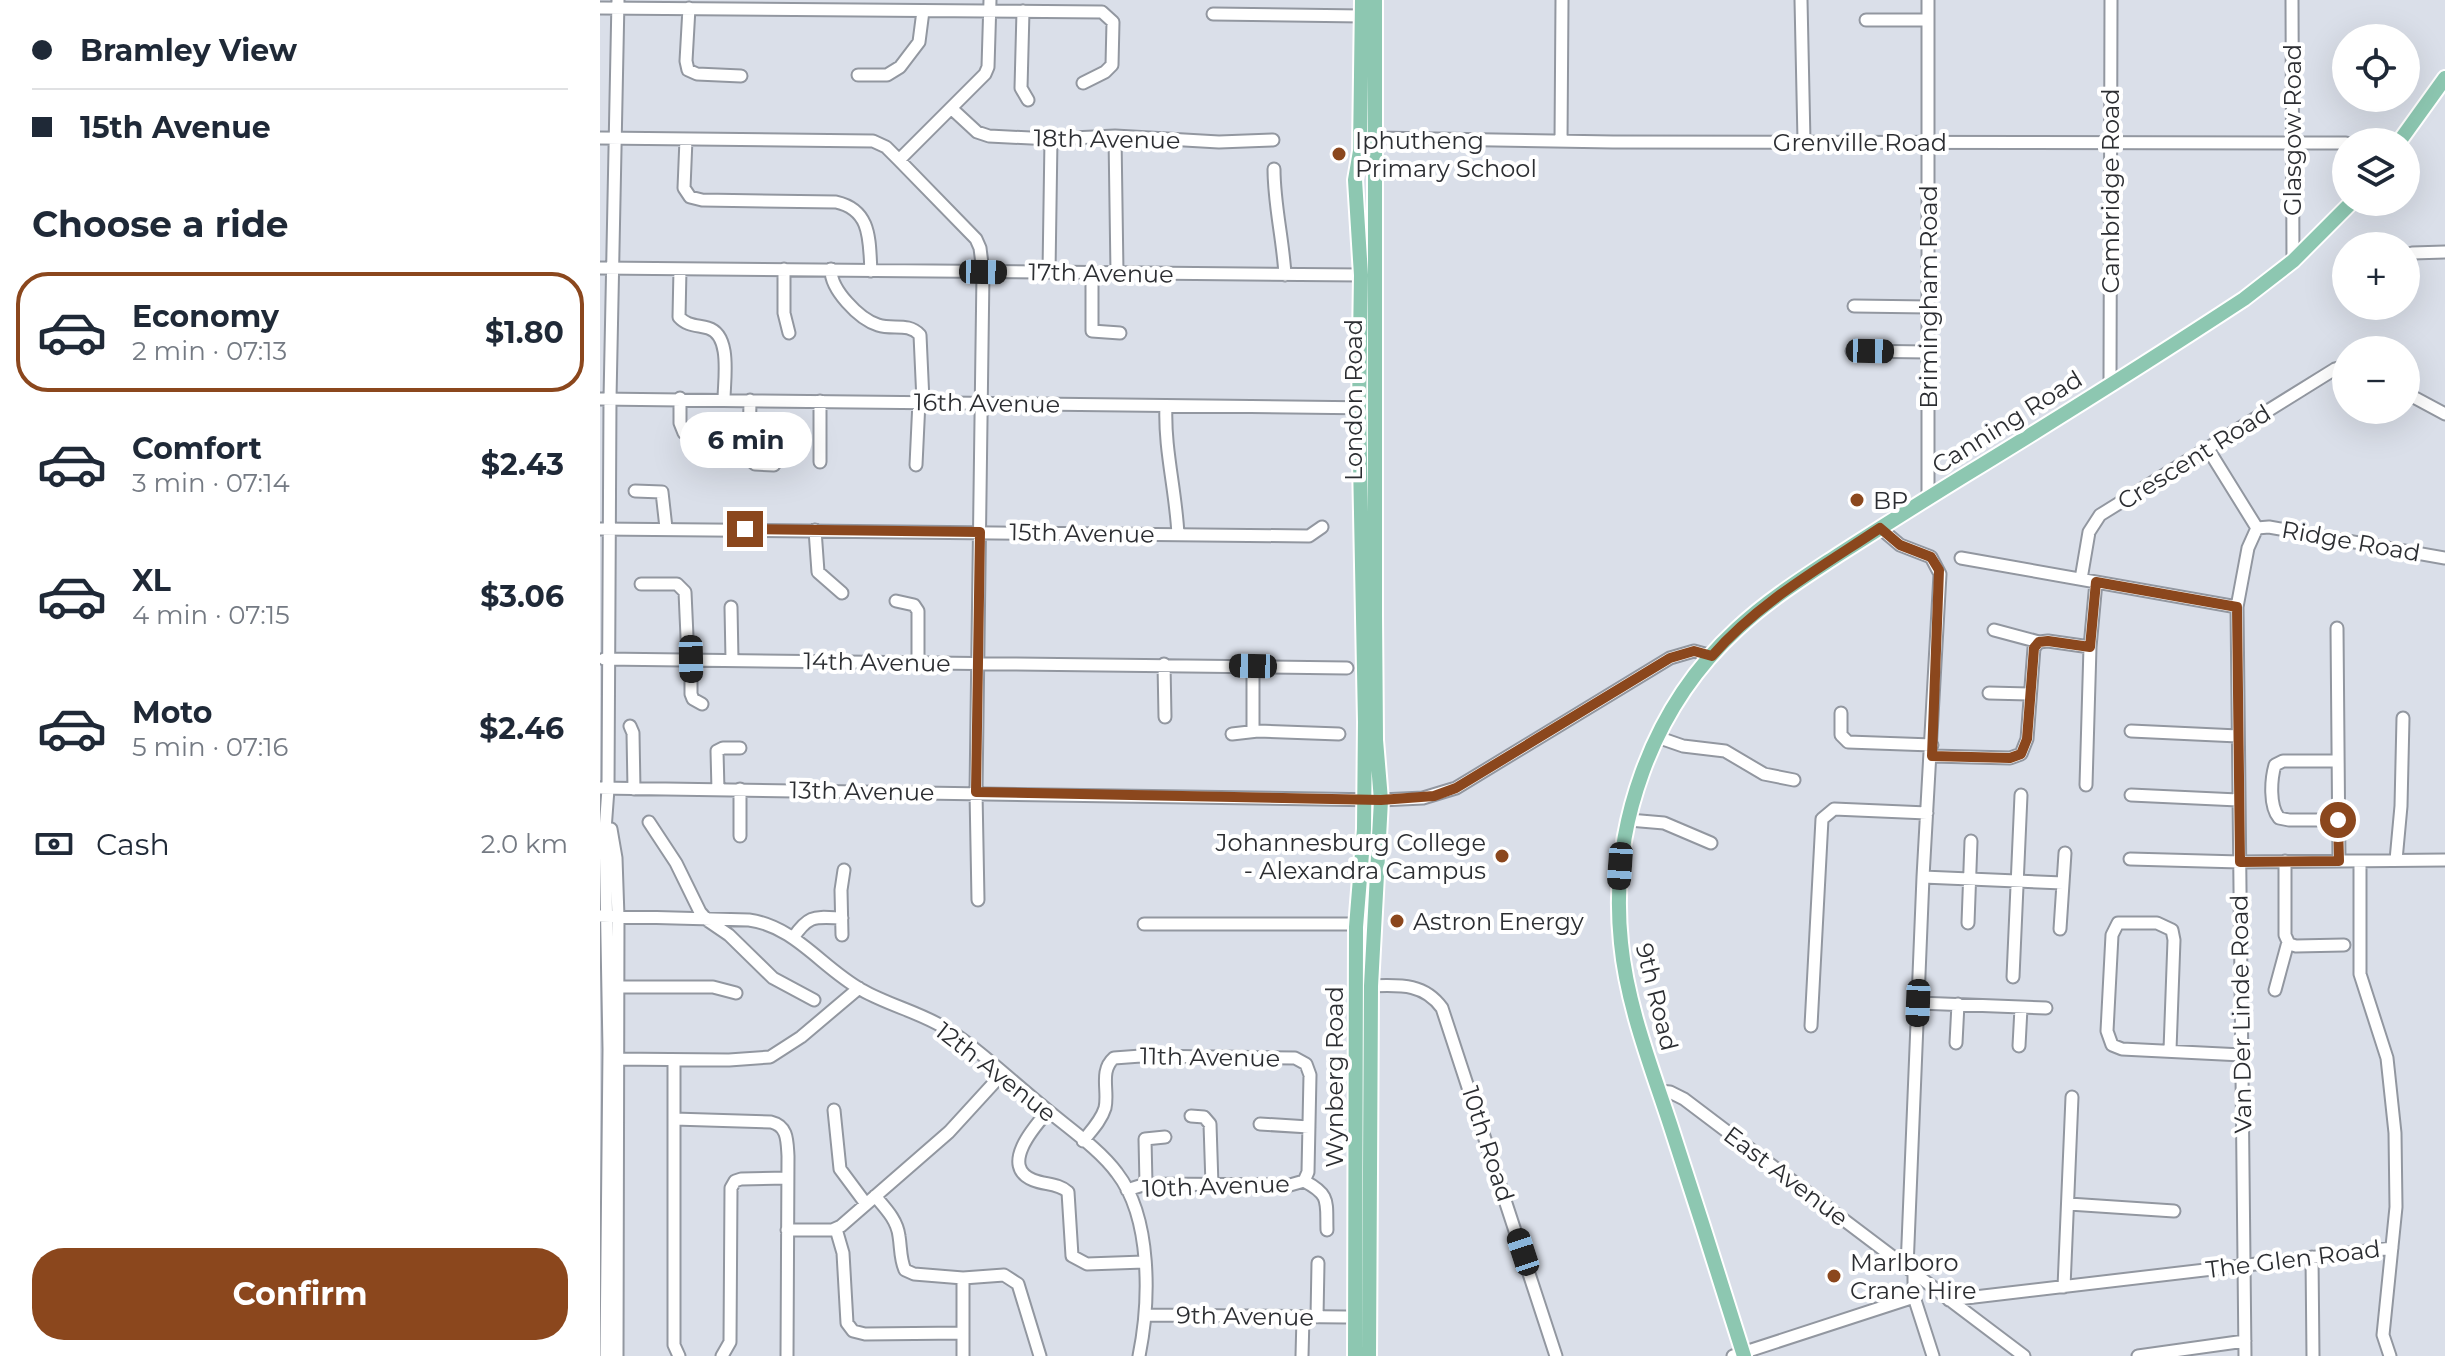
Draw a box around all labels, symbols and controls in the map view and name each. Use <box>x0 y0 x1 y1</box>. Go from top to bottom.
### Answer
map controls <box>2332 24 2420 424</box>
button: locate <box>2332 24 2420 112</box>
text: Bramley View <box>80 32 297 69</box>
street label: Glasgow Road <box>2278 44 2307 216</box>
street label: Cambridge Road <box>2096 89 2125 293</box>
text: 15th Avenue <box>80 109 271 146</box>
street label: 18th Avenue <box>1033 123 1181 155</box>
place label: Iphutheng Primary School <box>1355 126 1537 183</box>
street label: Grenville Road <box>1773 128 1947 157</box>
button: layers <box>2332 128 2420 216</box>
marker: Iphutheng Primary School <box>1330 145 1348 163</box>
street label: Brimingham Road <box>1914 185 1943 409</box>
text: Choose a ride <box>32 202 289 246</box>
button: + <box>2332 232 2420 320</box>
street label: 17th Avenue <box>1028 257 1174 289</box>
car <box>959 260 1007 284</box>
icon: car <box>36 296 108 368</box>
text: Economy <box>132 298 279 335</box>
text: $1.80 <box>485 314 564 351</box>
street label: London Road <box>1339 319 1368 481</box>
text: 2 min · 07:13 <box>132 335 287 367</box>
button: − <box>2332 336 2420 424</box>
car <box>1846 339 1894 363</box>
street label: Canning Road <box>1927 364 2087 480</box>
street label: 16th Avenue <box>914 387 1060 419</box>
street label: Crescent Road <box>2112 398 2276 516</box>
callout: 6 min <box>679 413 811 469</box>
text: 6 min <box>708 424 785 456</box>
icon: car <box>36 428 108 500</box>
text: Comfort <box>132 430 262 467</box>
text: $2.43 <box>481 446 564 483</box>
text: 3 min · 07:14 <box>132 467 290 499</box>
place label: BP <box>1873 486 1908 515</box>
marker: BP <box>1848 491 1866 509</box>
route end <box>727 511 763 547</box>
street label: Ridge Road <box>2280 515 2422 567</box>
street label: 15th Avenue <box>1009 517 1155 549</box>
icon: car <box>36 560 108 632</box>
text: XL <box>132 562 171 599</box>
text: $3.06 <box>480 578 564 615</box>
text: 4 min · 07:15 <box>132 599 290 631</box>
car <box>679 635 703 683</box>
street label: 14th Avenue <box>803 646 951 678</box>
car <box>1229 654 1277 678</box>
icon: car <box>36 692 108 764</box>
text: Moto <box>132 694 213 731</box>
text: $2.46 <box>479 710 564 747</box>
text: 5 min · 07:16 <box>132 731 288 763</box>
street label: 13th Avenue <box>789 775 935 807</box>
route start <box>2320 802 2356 838</box>
icon: cash <box>32 822 76 866</box>
text: Cash <box>96 826 170 863</box>
text: 2.0 km <box>481 828 568 860</box>
place label: Johannesburg College - Alexandra Campus <box>1215 828 1486 885</box>
car <box>1606 841 1634 891</box>
marker: Johannesburg College - Alexandra Campus <box>1493 847 1511 865</box>
street label: Van Der Linde Road <box>2224 894 2258 1134</box>
place label: Astron Energy <box>1413 907 1584 936</box>
marker: Astron Energy <box>1388 912 1406 930</box>
street label: 9th Road <box>1630 940 1684 1054</box>
car <box>1905 979 1931 1027</box>
street label: Wynberg Road <box>1320 986 1349 1168</box>
street label: 12th Avenue <box>930 1016 1062 1128</box>
street label: 11th Avenue <box>1140 1041 1280 1073</box>
street label: 10th Road <box>1456 1083 1520 1205</box>
street label: East Avenue <box>1718 1120 1854 1232</box>
street label: 10th Avenue <box>1142 1169 1290 1203</box>
car <box>1504 1225 1542 1279</box>
street label: The Glen Road <box>2204 1234 2382 1284</box>
button: Confirm <box>32 1248 568 1340</box>
place label: Marlboro Crane Hire <box>1850 1248 1977 1305</box>
marker: Marlboro Crane Hire <box>1825 1267 1843 1285</box>
street label: 9th Avenue <box>1176 1300 1314 1332</box>

